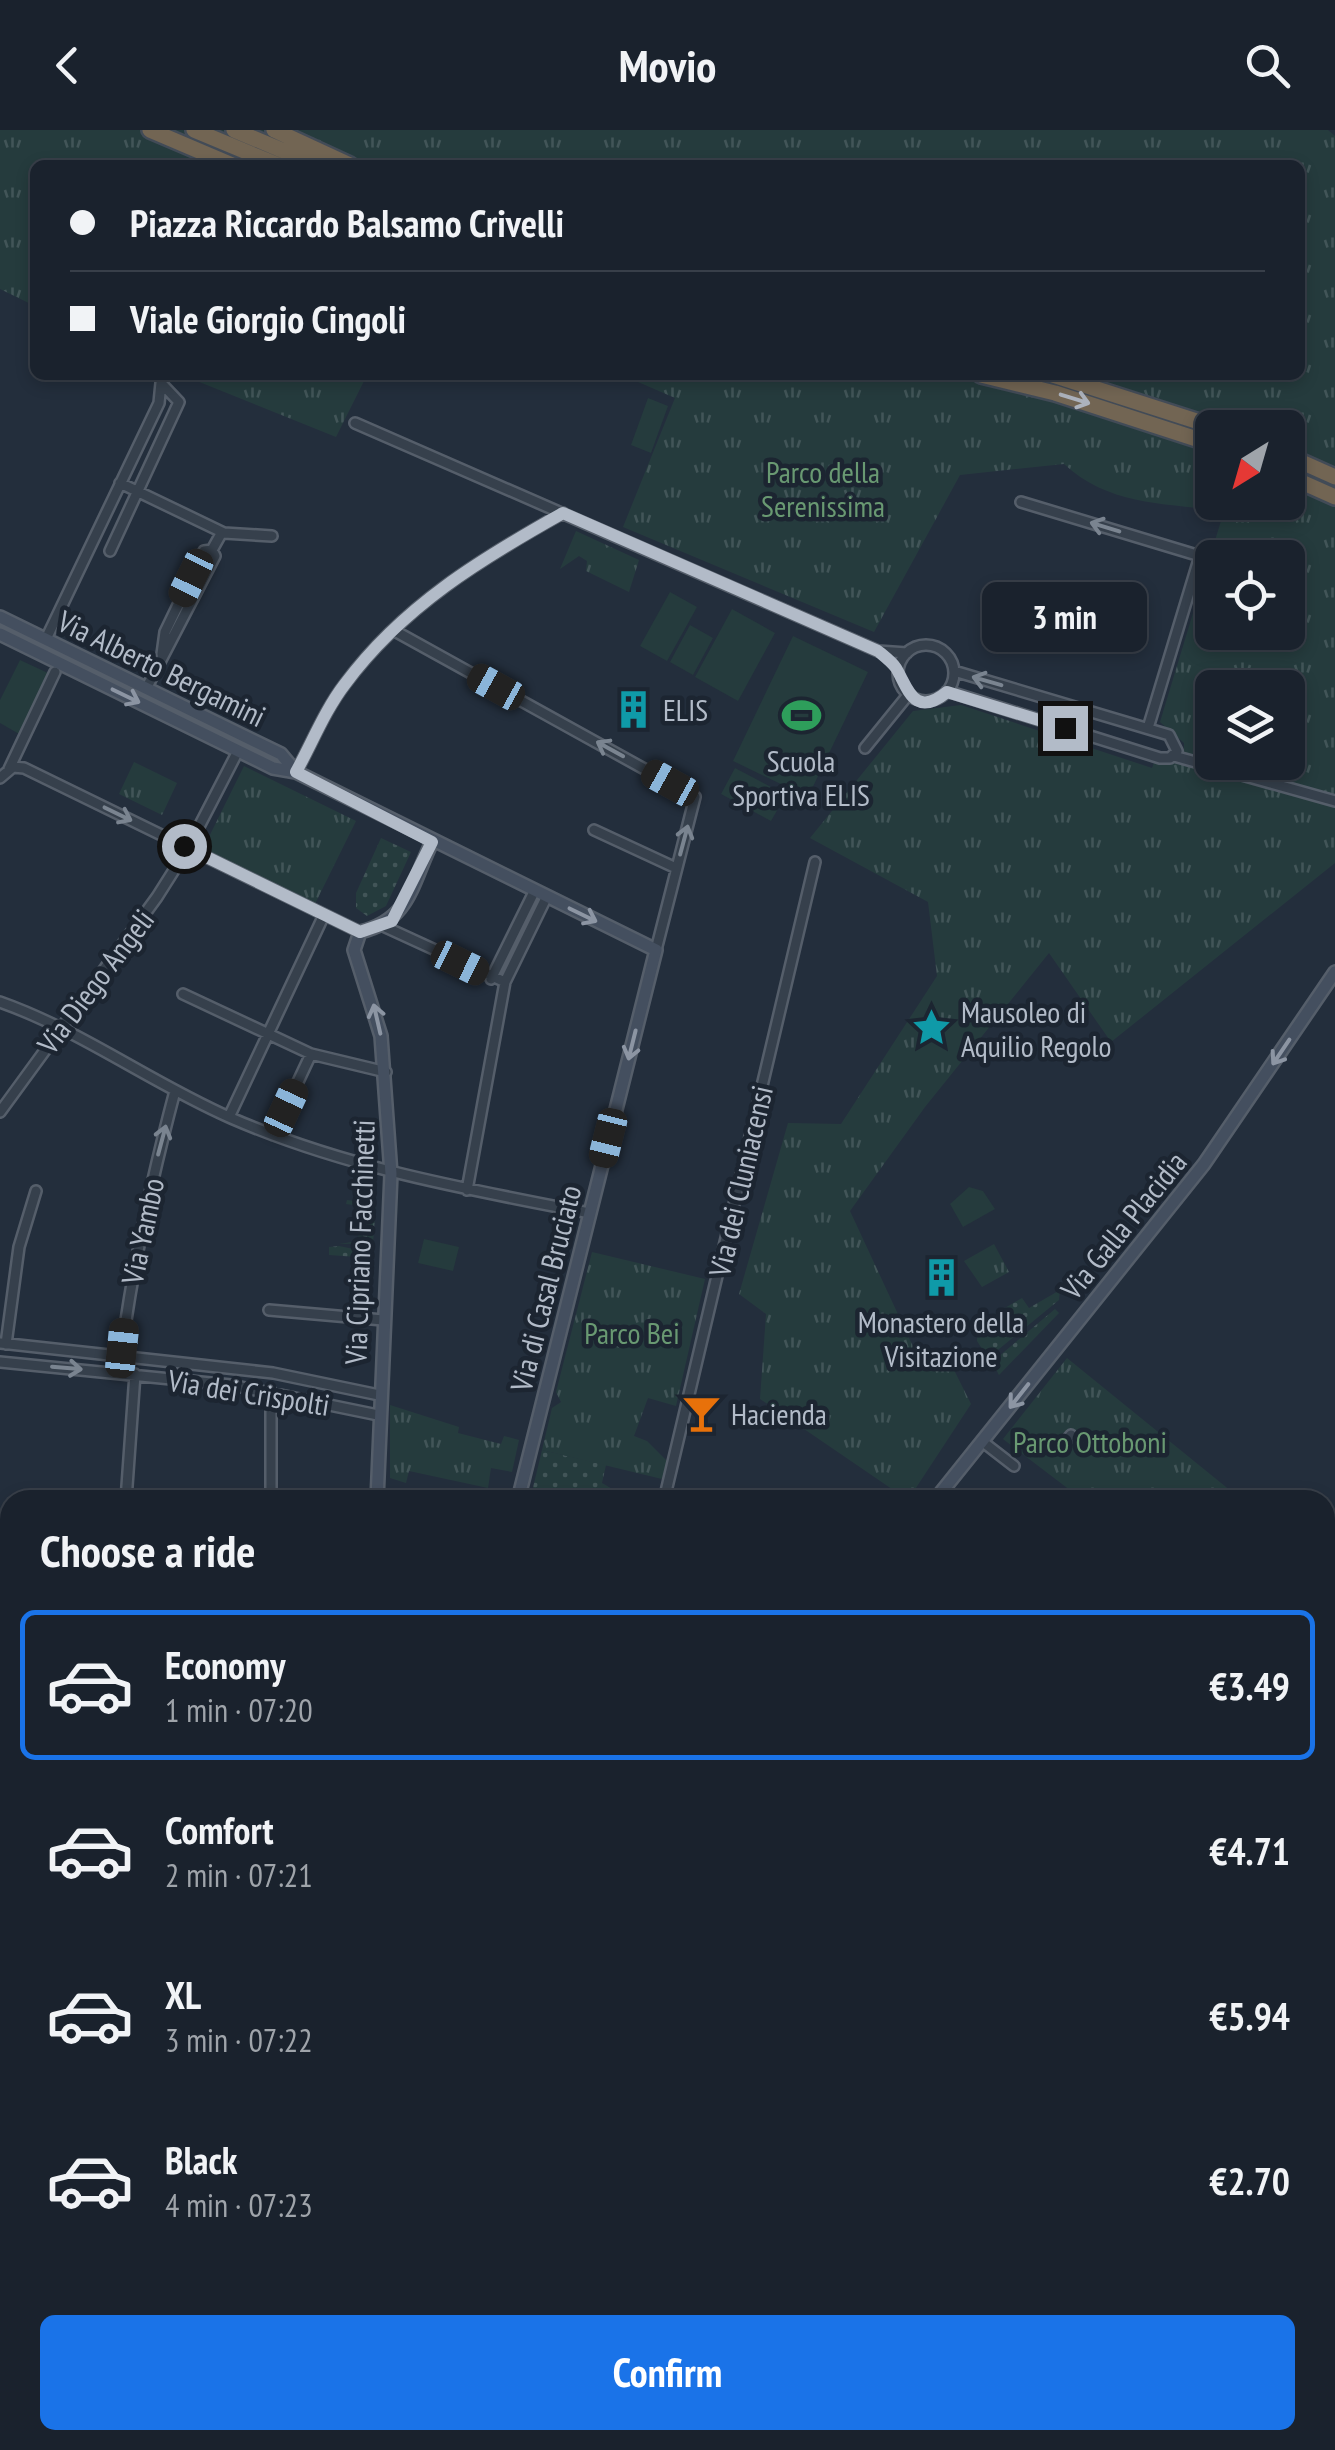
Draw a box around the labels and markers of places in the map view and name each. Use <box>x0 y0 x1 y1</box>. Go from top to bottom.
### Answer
building icon: ELIS <box>612 688 654 730</box>
place label: ELIS <box>663 690 708 729</box>
sports icon: Scuola Sportiva ELIS <box>780 695 822 737</box>
place label: Scuola Sportiva ELIS <box>732 741 870 814</box>
place label: Mausoleo di Aquilio Regolo <box>961 992 1111 1065</box>
place icon: Mausoleo di Aquilio Regolo <box>910 1007 952 1049</box>
building icon: Monastero della Visitazione <box>920 1256 962 1298</box>
place label: Monastero della Visitazione <box>858 1302 1024 1375</box>
bar icon: Hacienda <box>680 1392 722 1434</box>
place label: Hacienda <box>731 1394 827 1433</box>

